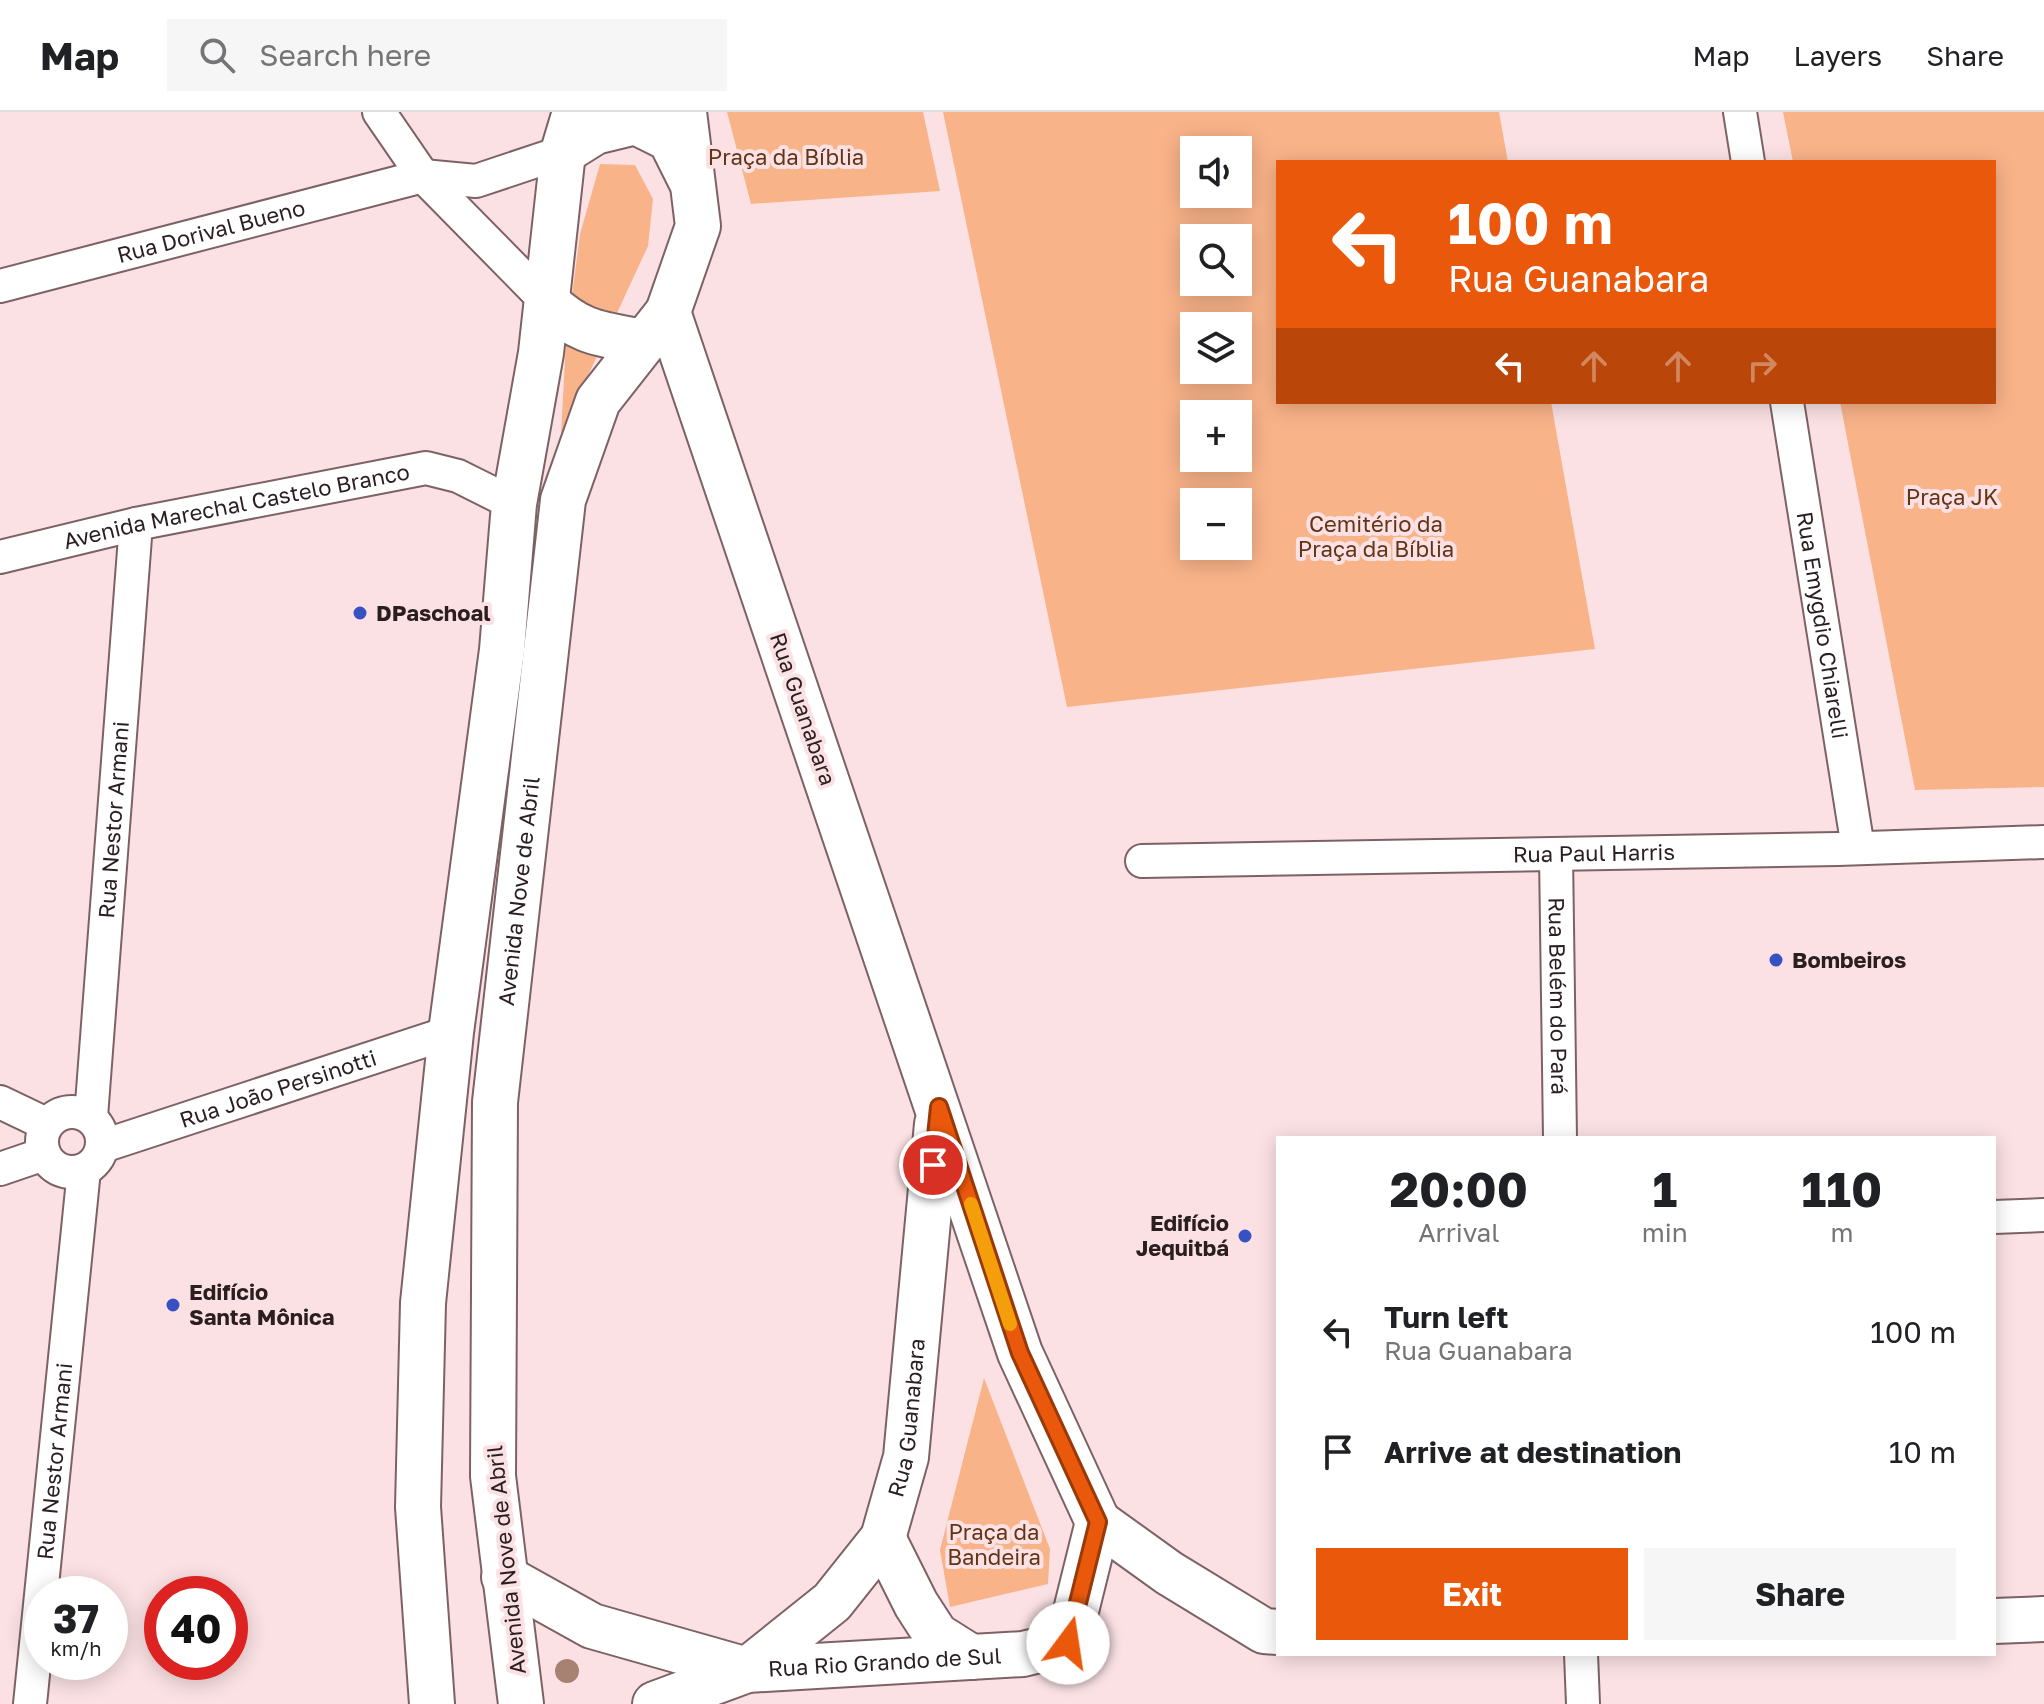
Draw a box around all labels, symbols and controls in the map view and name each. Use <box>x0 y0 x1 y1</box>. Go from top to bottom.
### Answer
search box <box>167 19 727 91</box>
text: Map <box>40 33 119 78</box>
icon: search <box>195 33 239 77</box>
text: Search here <box>259 37 431 73</box>
text: Map <box>1692 39 1750 72</box>
text: Layers <box>1794 39 1882 72</box>
text: Share <box>1926 39 2004 72</box>
map controls <box>1180 136 1252 560</box>
button: sound <box>1180 136 1252 208</box>
park label: Praça da Bíblia <box>708 143 864 170</box>
text: 100 m <box>1448 189 1613 256</box>
icon: left <box>1316 192 1420 296</box>
street label: Rua Dorival Bueno <box>114 193 308 268</box>
button: search <box>1180 224 1252 296</box>
text: Rua Guanabara <box>1448 257 1709 300</box>
button: layers <box>1180 312 1252 384</box>
icon: left <box>1488 344 1532 388</box>
icon: ahead <box>1572 344 1616 388</box>
icon: ahead <box>1656 344 1700 388</box>
icon: right <box>1740 344 1784 388</box>
button: + <box>1180 400 1252 472</box>
street label: Avenida Marechal Castelo Branco <box>61 457 412 554</box>
park label: Praça JK <box>1906 483 1998 510</box>
button: − <box>1180 488 1252 560</box>
park label: Cemitério da Praça da Bíblia <box>1298 510 1454 562</box>
street label: Rua Emygdio Chiarelli <box>1792 510 1854 741</box>
place label: DPaschoal <box>376 599 491 626</box>
marker: DPaschoal <box>351 604 369 622</box>
street label: Rua Guanabara <box>765 629 842 789</box>
street label: Rua Nestor Armani <box>92 720 134 919</box>
street label: Avenida Nove de Abril <box>492 775 545 1007</box>
street label: Rua Paul Harris <box>1513 838 1675 868</box>
street label: Rua Belém do Pará <box>1544 897 1573 1095</box>
place label: Bombeiros <box>1792 946 1906 973</box>
marker: Bombeiros <box>1767 951 1785 969</box>
street label: Rua João Persinotti <box>176 1043 380 1133</box>
pin <box>899 1131 967 1199</box>
icon: arrive <box>911 1143 955 1187</box>
text: 20:00 <box>1390 1160 1528 1218</box>
text: 1 <box>1652 1160 1677 1218</box>
text: 110 <box>1802 1160 1882 1218</box>
place label: Edifício Jequitbá <box>1136 1209 1229 1261</box>
text: Arrival <box>1418 1217 1500 1248</box>
text: min <box>1642 1217 1688 1248</box>
text: m <box>1830 1217 1853 1248</box>
marker: Edifício Jequitbá <box>1236 1227 1254 1245</box>
place label: Edifício Santa Mônica <box>189 1278 334 1330</box>
marker: Edifício Santa Mônica <box>164 1296 182 1314</box>
text: Turn left <box>1384 1299 1509 1335</box>
icon: left <box>1316 1310 1360 1354</box>
text: 100 m <box>1870 1314 1956 1350</box>
text: Rua Guanabara <box>1384 1335 1573 1366</box>
street label: Rua Guanabara <box>881 1337 930 1500</box>
street label: Rua Nestor Armani <box>31 1361 77 1561</box>
icon: arrive <box>1316 1430 1360 1474</box>
text: Arrive at destination <box>1384 1434 1681 1470</box>
text: 10 m <box>1889 1434 1956 1470</box>
street label: Avenida Nove de Abril <box>480 1444 531 1676</box>
park label: Praça da Bandeira <box>947 1518 1041 1570</box>
button: Exit <box>1316 1548 1628 1640</box>
button: Share <box>1644 1548 1956 1640</box>
speed limit sign: 40 <box>144 1576 248 1680</box>
text: 37 <box>53 1594 99 1642</box>
position arrow <box>1026 1601 1110 1685</box>
text: km/h <box>51 1636 101 1660</box>
street label: Rua Rio Grando de Sul <box>767 1641 1002 1682</box>

